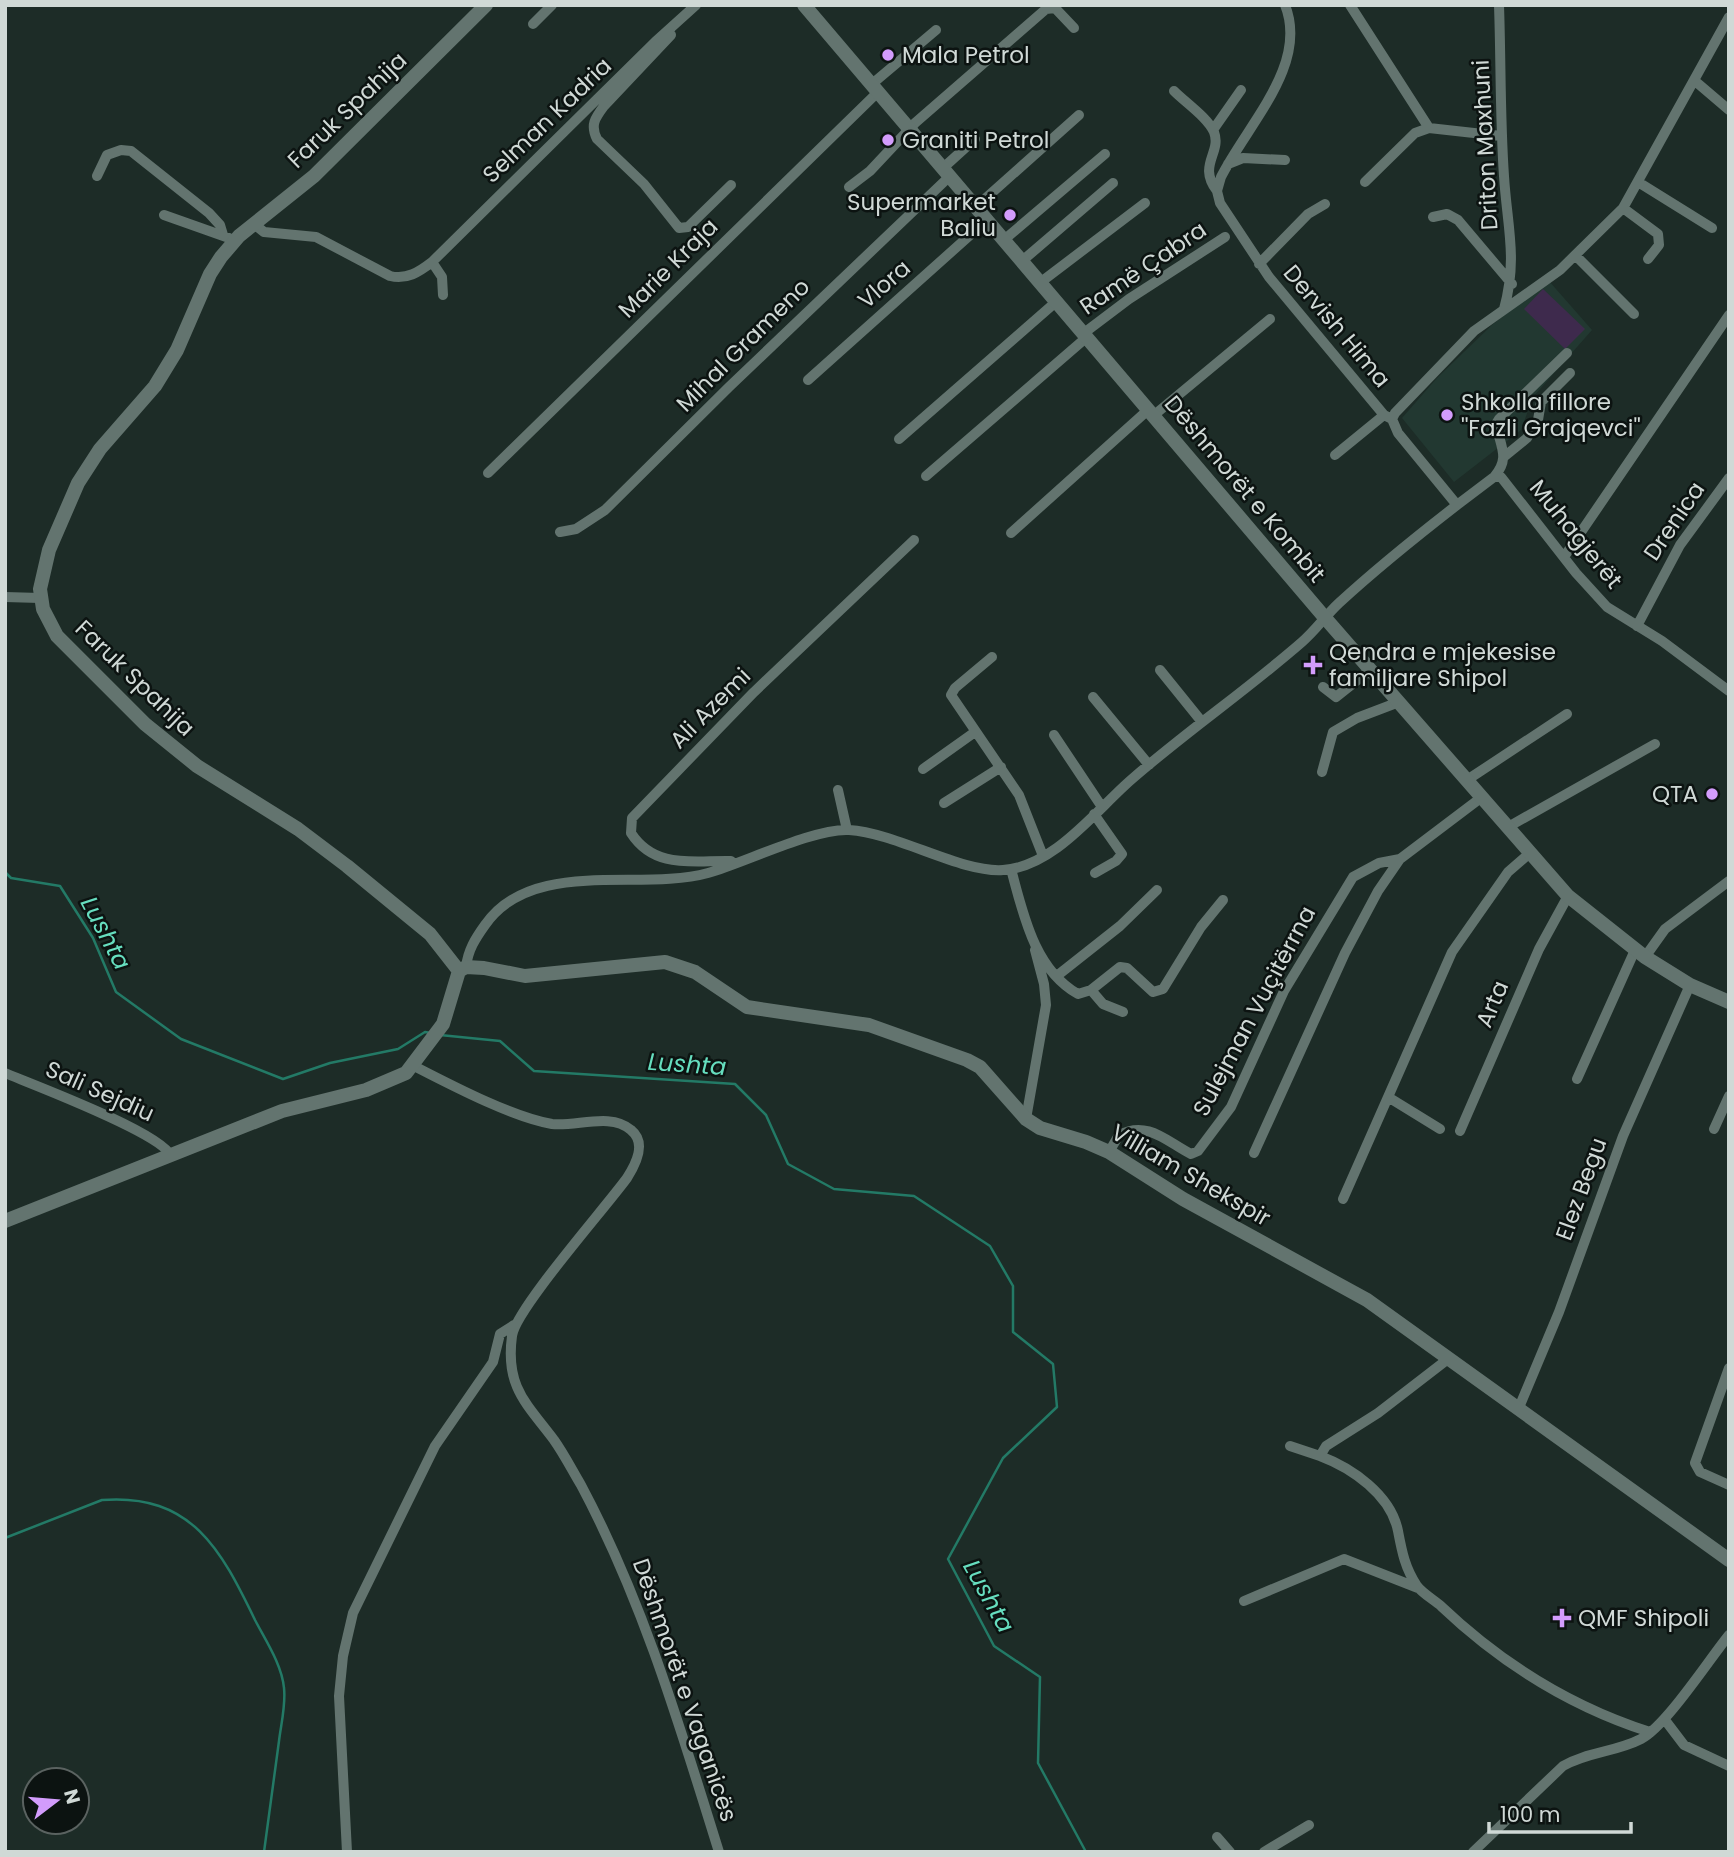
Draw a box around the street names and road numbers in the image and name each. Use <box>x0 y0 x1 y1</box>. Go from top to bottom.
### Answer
street label: Faruk Spahija <box>280 45 414 175</box>
street label: Selman Kadria <box>475 50 619 190</box>
street label: Driton Maxhuni <box>1465 59 1505 231</box>
street label: Marie Kraja <box>611 211 725 325</box>
street label: Ramë Çabra <box>1073 214 1213 322</box>
street label: Vlora <box>851 252 917 316</box>
street label: Dervish Hima <box>1276 258 1398 394</box>
street label: Mihal Grameno <box>669 271 817 419</box>
street label: Dëshmorët e Kombit <box>1157 389 1333 589</box>
street label: Muhagjerët <box>1522 473 1630 595</box>
street label: Drenica <box>1636 475 1712 567</box>
street label: Faruk Spahija <box>68 613 202 743</box>
street label: Ali Azemi <box>662 660 758 756</box>
street label: Sulejman Vuçitërrna <box>1185 900 1323 1122</box>
street label: Arta <box>1468 976 1516 1032</box>
street label: Sali Sejdiu <box>41 1053 159 1129</box>
street label: Villiam Shekspir <box>1105 1116 1277 1234</box>
street label: Elez Begu <box>1548 1133 1614 1245</box>
street label: Dëshmorët e Vaganicës <box>625 1554 745 1826</box>

